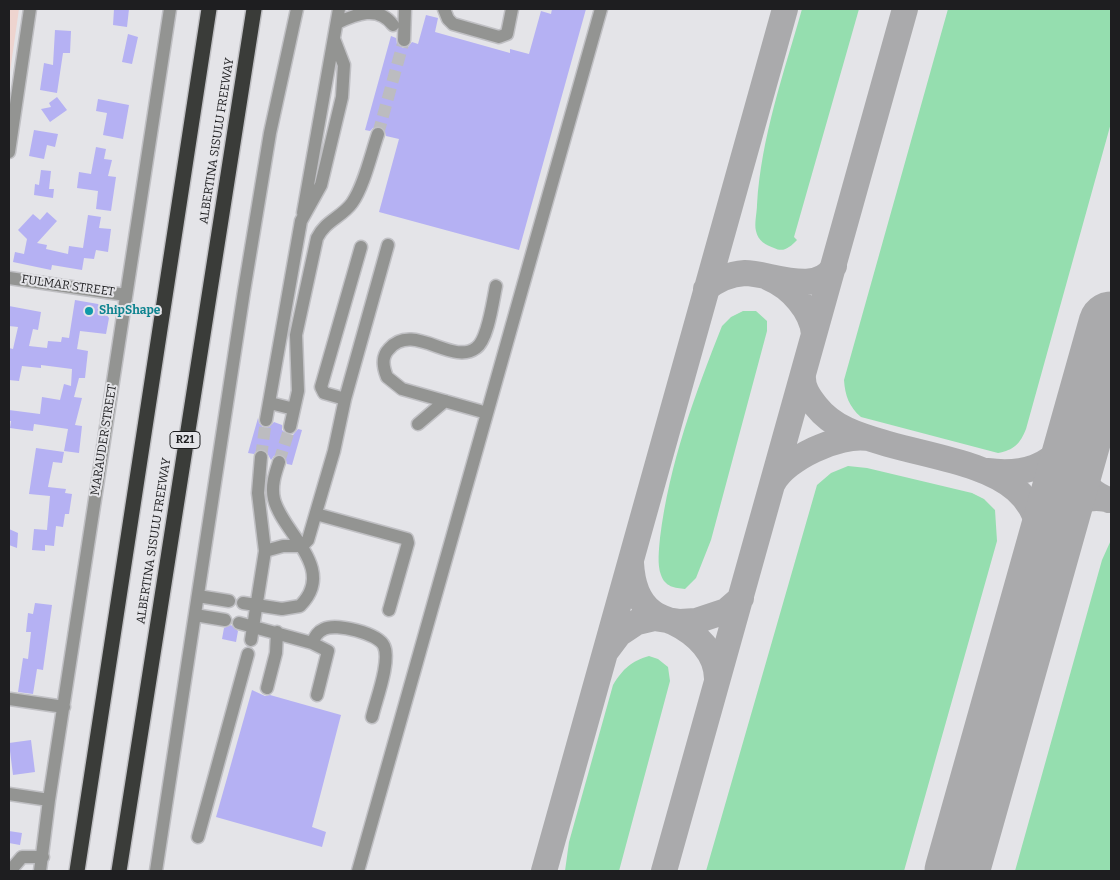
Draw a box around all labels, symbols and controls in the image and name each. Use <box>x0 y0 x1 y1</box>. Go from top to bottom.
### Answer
street label: ALBERTINA SISULU FREEWAY <box>197 57 237 225</box>
street label: FULMAR STREET <box>20 272 116 300</box>
place label: ShipShape <box>99 304 160 318</box>
marker: ShipShape <box>83 305 95 317</box>
street label: MARAUDER STREET <box>88 383 120 497</box>
road number: R21 <box>170 432 200 448</box>
street label: ALBERTINA SISULU FREEWAY <box>134 457 174 625</box>

